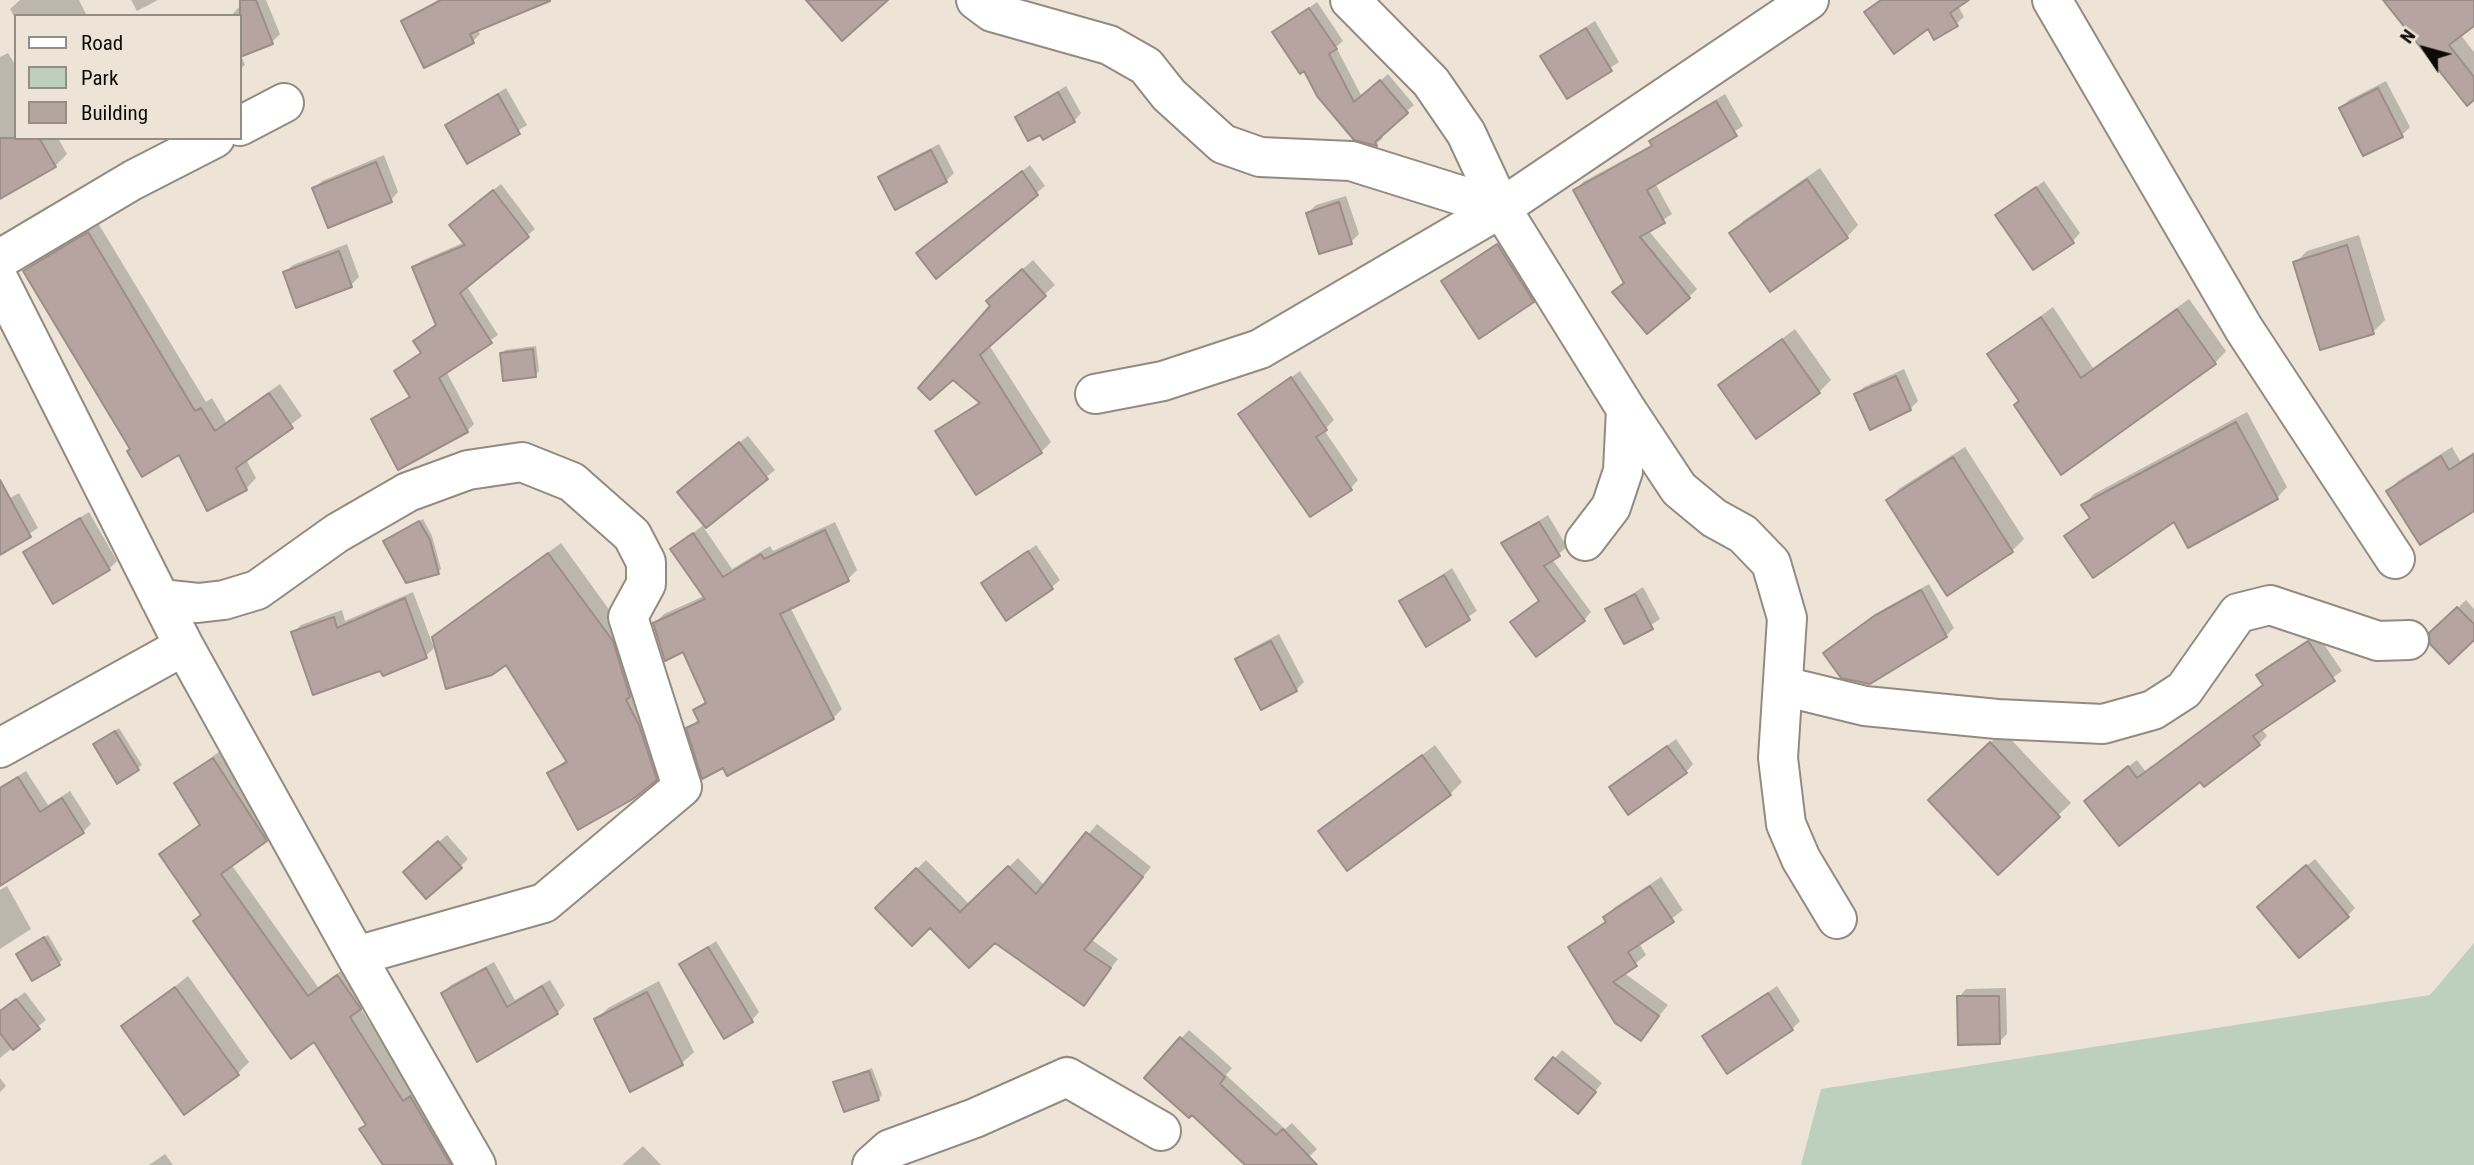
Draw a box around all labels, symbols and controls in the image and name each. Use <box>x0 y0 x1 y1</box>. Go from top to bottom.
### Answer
legend <box>14 14 242 140</box>
north arrow <box>2390 14 2460 84</box>
text: N <box>2395 25 2420 48</box>
text: Road <box>81 31 123 55</box>
text: Park <box>81 66 118 90</box>
text: Building <box>81 101 148 125</box>

